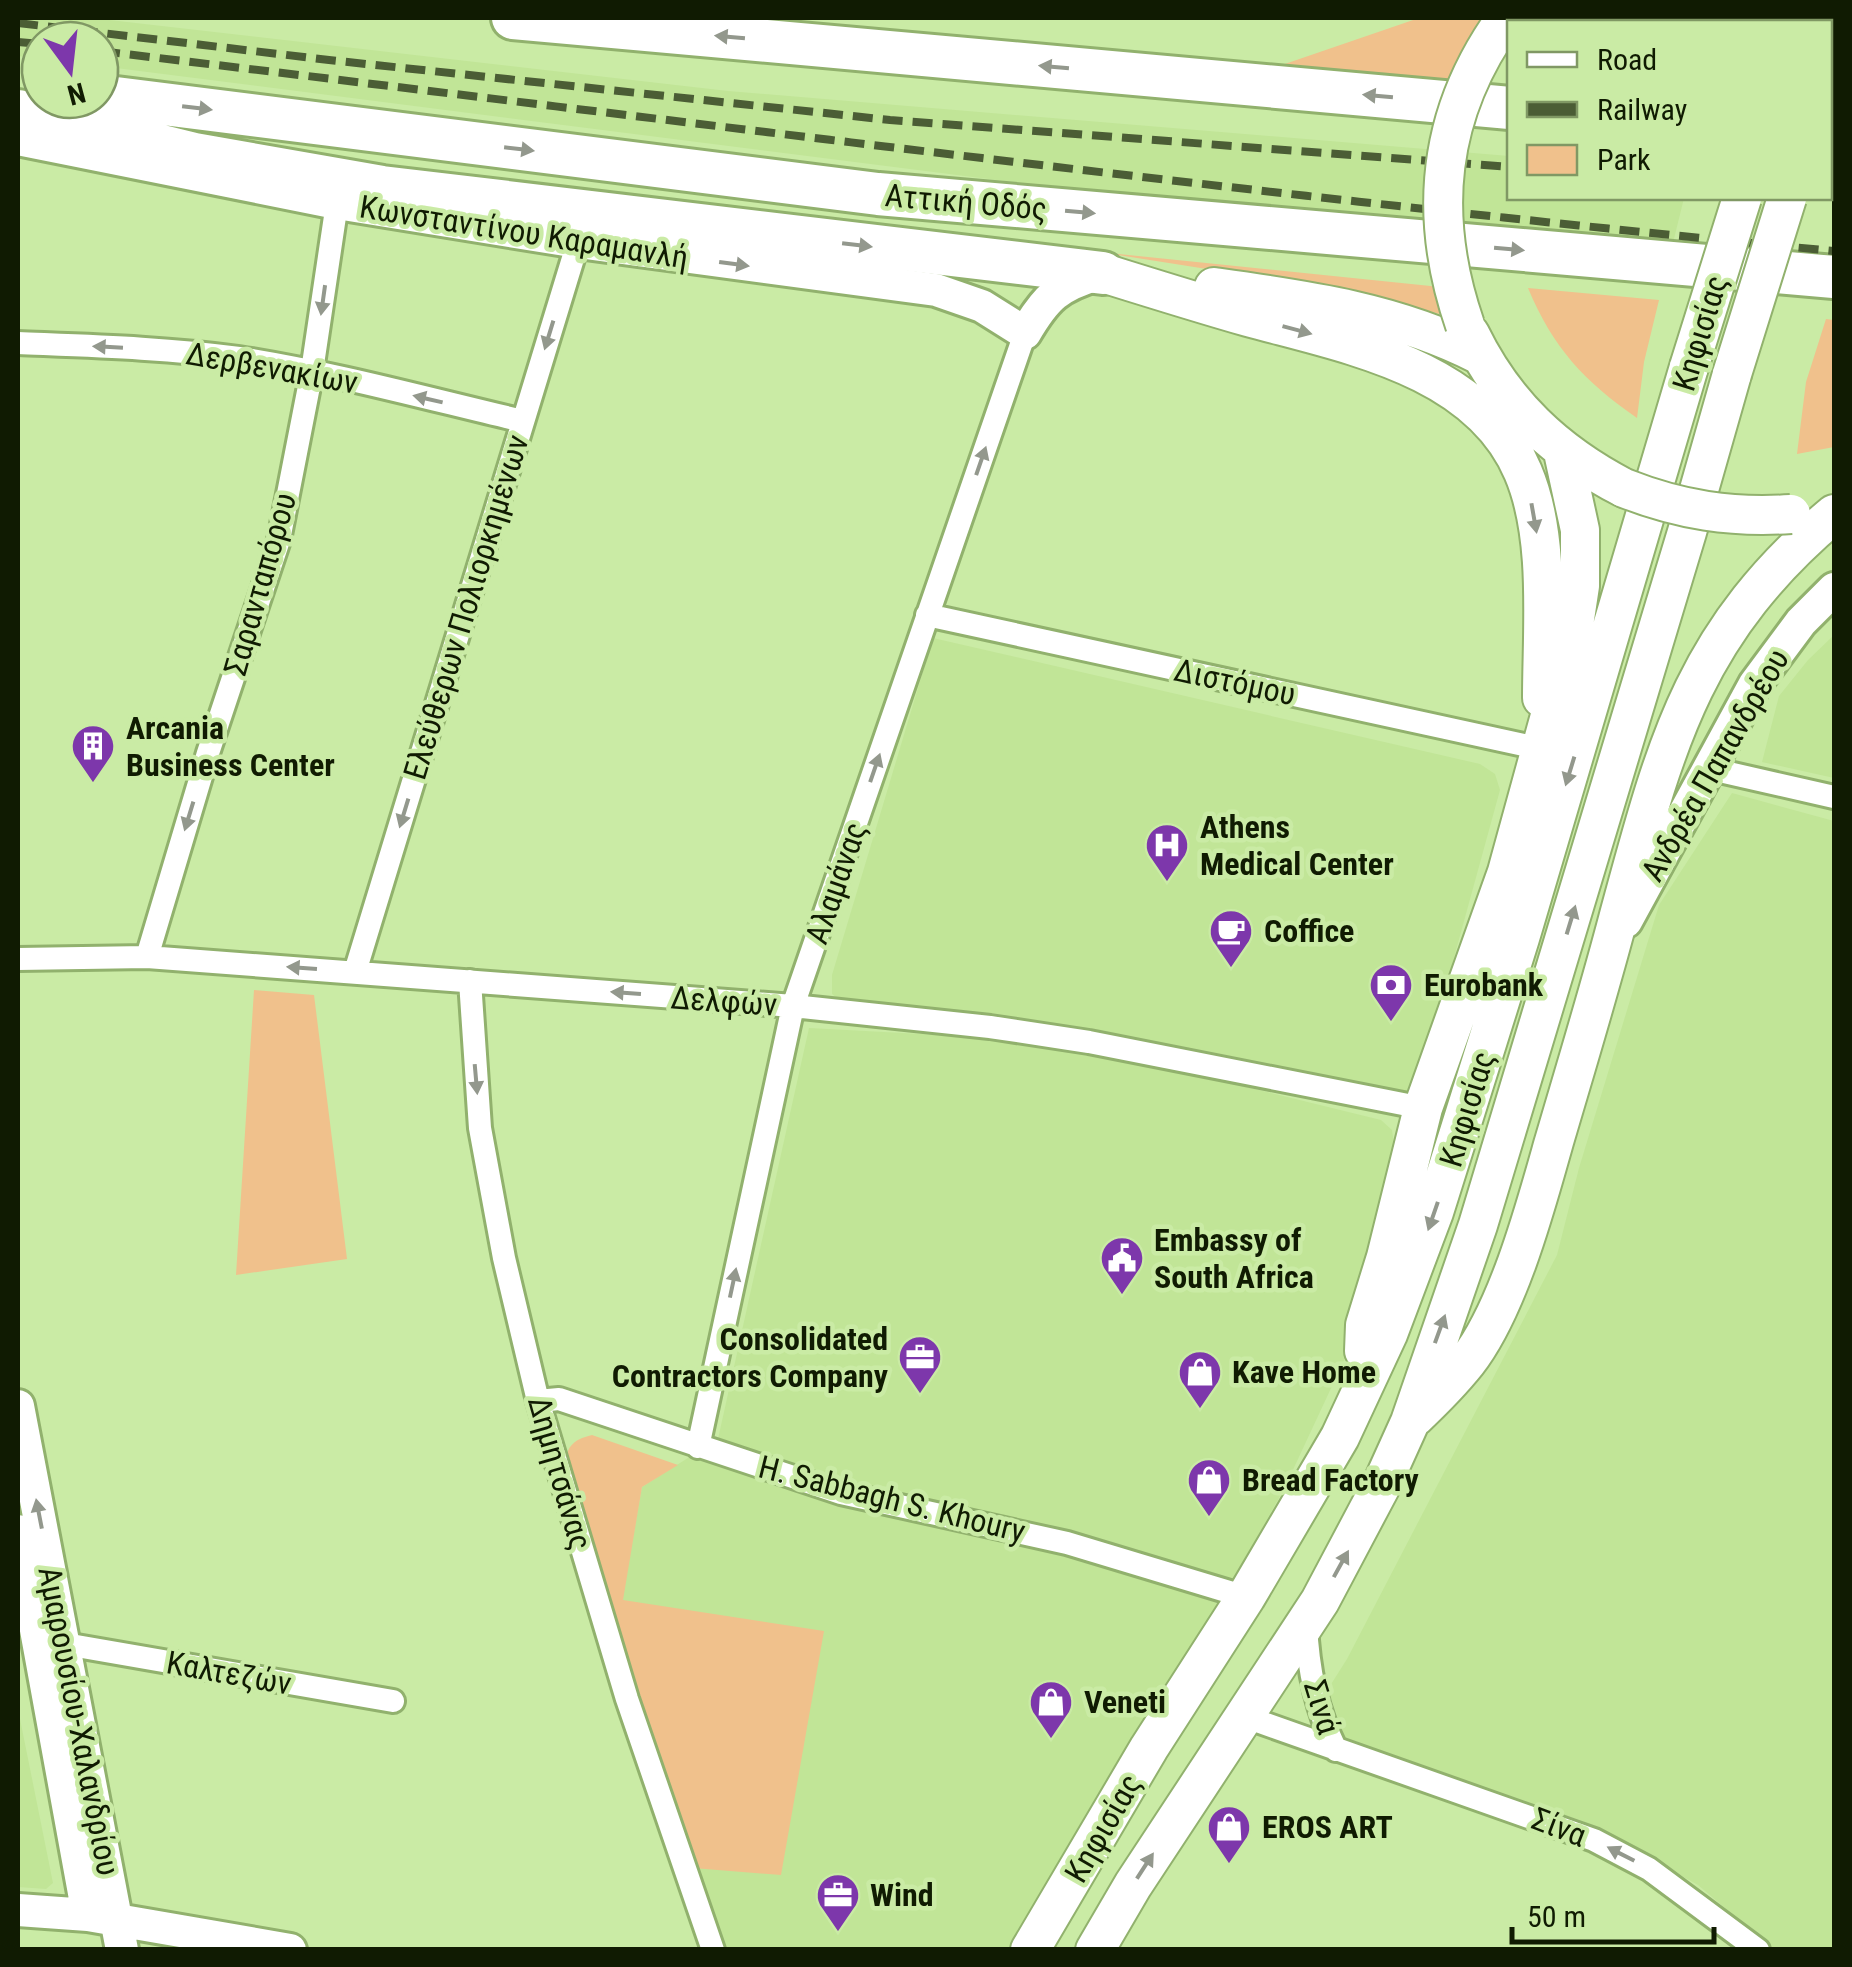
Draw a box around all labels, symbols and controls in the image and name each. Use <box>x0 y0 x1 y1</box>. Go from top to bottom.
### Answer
north arrow <box>20 20 120 120</box>
legend <box>1507 20 1832 200</box>
one-way arrow <box>714 29 746 45</box>
text: Road <box>1597 42 1657 77</box>
one-way arrow <box>1037 58 1069 74</box>
text: N <box>64 76 89 112</box>
one-way arrow <box>1361 88 1393 104</box>
text: Railway <box>1597 92 1687 127</box>
one-way arrow <box>181 100 213 116</box>
one-way arrow <box>504 141 536 157</box>
text: Park <box>1597 142 1651 177</box>
street label: Αττική Οδός <box>884 176 1048 228</box>
street label: Κωνσταντίνου Καραμανλή <box>357 187 691 277</box>
one-way arrow <box>1065 204 1097 220</box>
one-way arrow <box>842 237 873 253</box>
one-way arrow <box>1493 241 1525 257</box>
one-way arrow <box>719 256 750 272</box>
street label: Κηφισίας <box>1664 271 1736 395</box>
one-way arrow <box>314 284 330 316</box>
one-way arrow <box>541 320 556 351</box>
one-way arrow <box>1282 323 1313 339</box>
street label: Δερβενακίων <box>183 334 361 402</box>
one-way arrow <box>92 339 123 355</box>
one-way arrow <box>412 391 443 406</box>
street label: Ελεύθερων Πολιορκημένων <box>395 430 537 784</box>
one-way arrow <box>974 445 989 475</box>
street label: Σαρανταπόρου <box>216 488 304 680</box>
one-way arrow <box>1527 503 1542 535</box>
street label: Ανδρέα Παπανδρέου <box>1633 642 1797 888</box>
street label: Διστόμου <box>1171 651 1299 713</box>
place label: Arcania Business Center <box>126 709 335 784</box>
building icon: Arcania Business Center <box>70 723 116 784</box>
one-way arrow <box>868 752 883 782</box>
one-way arrow <box>1562 757 1577 787</box>
one-way arrow <box>396 799 411 829</box>
one-way arrow <box>181 802 196 832</box>
place label: Athens Medical Center <box>1200 808 1394 883</box>
street label: Αλαμάνας <box>797 817 875 949</box>
hospital icon: Athens Medical Center <box>1144 822 1190 883</box>
one-way arrow <box>1564 904 1579 935</box>
cafe icon: Coffice <box>1208 908 1254 969</box>
place label: Coffice <box>1264 912 1354 950</box>
one-way arrow <box>286 960 318 976</box>
bank icon: Eurobank <box>1368 962 1414 1023</box>
place label: Eurobank <box>1424 966 1544 1004</box>
street label: Δελφών <box>670 978 778 1024</box>
one-way arrow <box>610 985 642 1001</box>
street label: Κηφισίας <box>1431 1047 1503 1171</box>
one-way arrow <box>468 1063 484 1095</box>
one-way arrow <box>1424 1201 1439 1231</box>
place label: Embassy of South Africa <box>1154 1221 1314 1296</box>
public building icon: Embassy of South Africa <box>1099 1235 1145 1296</box>
one-way arrow <box>726 1267 742 1298</box>
one-way arrow <box>1433 1314 1448 1344</box>
place label: Consolidated Contractors Company <box>612 1320 888 1395</box>
office icon: Consolidated Contractors Company <box>897 1334 943 1395</box>
shop icon: Kave Home <box>1177 1349 1223 1410</box>
place label: Kave Home <box>1232 1353 1376 1391</box>
street label: Δημητσάνας <box>520 1392 600 1554</box>
street label: H. Sabbagh S. Khoury <box>755 1448 1029 1550</box>
shop icon: Bread Factory <box>1186 1457 1232 1518</box>
place label: Bread Factory <box>1242 1461 1419 1499</box>
one-way arrow <box>31 1498 46 1529</box>
one-way arrow <box>1331 1550 1349 1578</box>
street label: Αμαρουσίου-Χαλανδρίου <box>30 1563 128 1879</box>
street label: Καλτεζών <box>164 1643 294 1703</box>
street label: Σινά <box>1296 1675 1348 1739</box>
shop icon: Veneti <box>1028 1679 1074 1740</box>
place label: Veneti <box>1084 1683 1166 1721</box>
street label: Κηφισίας <box>1057 1767 1149 1889</box>
street label: Σίνα <box>1527 1799 1592 1855</box>
shop icon: EROS ART <box>1206 1804 1252 1865</box>
place label: EROS ART <box>1262 1808 1393 1846</box>
one-way arrow <box>1607 1846 1636 1863</box>
one-way arrow <box>1136 1852 1154 1880</box>
office icon: Wind <box>815 1872 861 1933</box>
place label: Wind <box>870 1876 934 1914</box>
scale bar <box>1512 1882 1714 1944</box>
text: 50 m <box>1527 1899 1586 1934</box>

